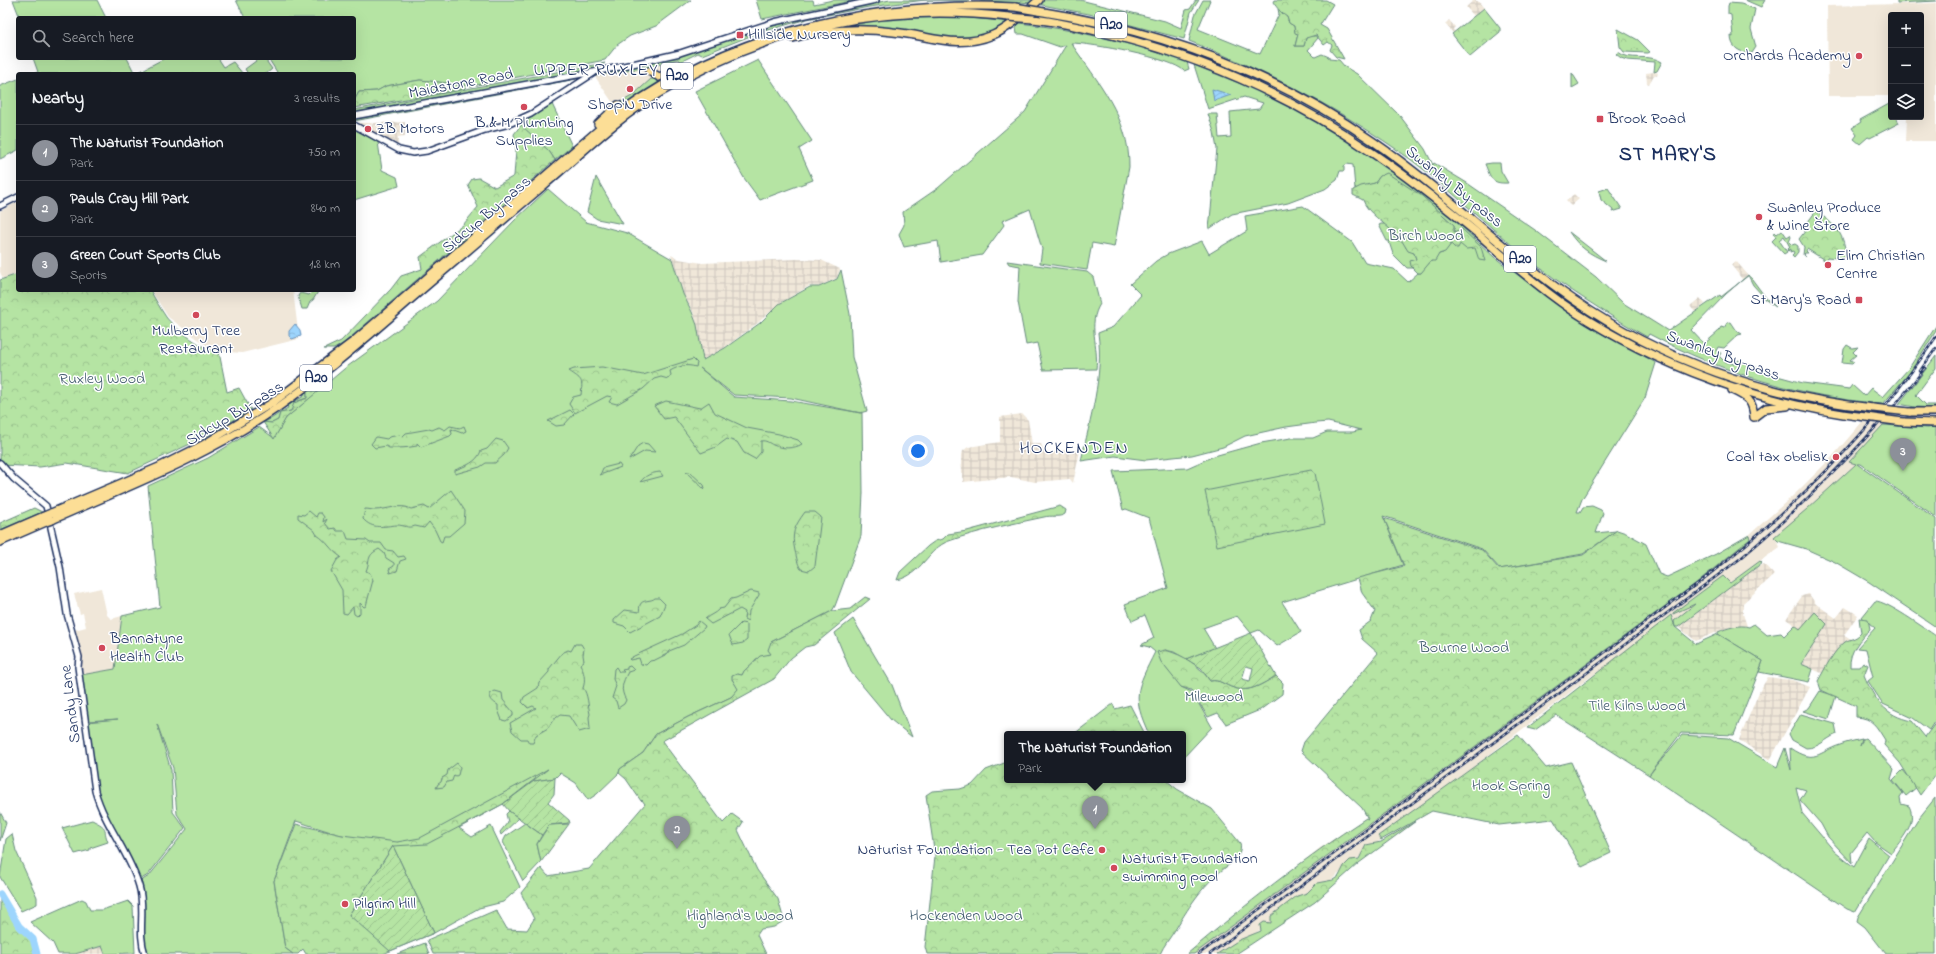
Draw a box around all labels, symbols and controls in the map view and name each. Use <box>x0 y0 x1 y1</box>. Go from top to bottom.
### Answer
road number: A20 <box>1095 12 1127 38</box>
map controls <box>1888 12 1924 120</box>
button: + <box>1888 12 1924 48</box>
search box <box>16 16 356 60</box>
place label: Hillside Nursery <box>748 23 851 47</box>
icon: search <box>30 27 52 49</box>
text: Search here <box>62 27 134 49</box>
marker: Hillside Nursery <box>735 30 745 40</box>
place label: Orchards Academy <box>1723 44 1851 68</box>
button: − <box>1888 48 1924 84</box>
marker: Orchards Academy <box>1854 51 1864 61</box>
district label: UPPER RUXLEY <box>534 58 658 84</box>
street label: Maidstone Road <box>407 62 515 106</box>
road number: A20 <box>661 63 693 89</box>
marker: Shop'N Drive <box>625 84 635 94</box>
button: layers <box>1888 84 1924 120</box>
text: Nearby <box>32 86 84 111</box>
text: 3 results <box>294 89 340 108</box>
place label: Shop'N Drive <box>588 93 673 117</box>
marker: B & M Plumbing Supplies <box>519 102 529 112</box>
place label: Brook Road <box>1607 107 1686 131</box>
place label: B & M Plumbing Supplies <box>474 111 573 153</box>
marker: Brook Road <box>1595 114 1605 124</box>
place label: ZB Motors <box>376 117 445 141</box>
marker: ZB Motors <box>363 124 373 134</box>
text: The Naturist Foundation <box>70 132 223 154</box>
street label: Swanley By-pass <box>1400 140 1508 234</box>
district label: ST MARY'S <box>1619 141 1717 170</box>
text: 1 <box>43 143 47 162</box>
text: 750 m <box>308 143 340 162</box>
text: Park <box>70 154 94 173</box>
street label: Sidcup By-pass <box>437 170 537 260</box>
text: Pauls Cray Hill Park <box>70 188 189 210</box>
place label: Swanley Produce & Wine Store <box>1767 196 1882 238</box>
text: 2 <box>42 199 48 218</box>
text: 840 m <box>311 199 340 218</box>
text: Park <box>70 210 94 229</box>
marker: Swanley Produce & Wine Store <box>1754 212 1764 222</box>
park label: Birch Wood <box>1387 224 1464 248</box>
text: Green Court Sports Club <box>70 244 221 266</box>
place label: Elim Christian Centre <box>1836 244 1925 286</box>
road number: A20 <box>1504 246 1536 272</box>
text: 3 <box>42 255 48 274</box>
text: 1.8 km <box>309 255 340 274</box>
marker: Elim Christian Centre <box>1823 260 1833 270</box>
text: Sports <box>70 266 107 285</box>
place label: St Mary's Road <box>1751 288 1851 312</box>
marker: St Mary's Road <box>1854 295 1864 305</box>
marker: Mulberry Tree Restaurant <box>191 310 201 320</box>
place label: Mulberry Tree Restaurant <box>152 319 241 361</box>
street label: Swanley By-pass <box>1663 324 1783 388</box>
road number: A20 <box>300 365 332 391</box>
park label: Ruxley Wood <box>59 367 145 391</box>
street label: Sidcup By-pass <box>182 375 288 453</box>
district label: HOCKENDEN <box>1019 436 1129 462</box>
pin: 3 <box>1890 438 1916 471</box>
your location <box>908 441 928 461</box>
place label: Coal tax obelisk <box>1726 445 1829 469</box>
marker: Coal tax obelisk <box>1831 452 1841 462</box>
place label: Bannatyne Health Club <box>109 627 184 669</box>
park label: Bourne Wood <box>1418 636 1509 660</box>
marker: Bannatyne Health Club <box>97 643 107 653</box>
street label: Sandy Lane <box>54 663 88 744</box>
park label: Milewood <box>1185 685 1243 709</box>
park label: Tile Kilns Wood <box>1588 694 1686 718</box>
popup <box>1004 731 1186 783</box>
text: The Naturist Foundation <box>1018 737 1172 759</box>
text: Park <box>1018 759 1042 778</box>
park label: Hook Spring <box>1472 774 1550 798</box>
pin: 1 <box>1082 796 1108 829</box>
pin: 2 <box>664 816 690 849</box>
place label: Naturist Foundation - Tea Pot Cafe <box>857 838 1095 862</box>
marker: Naturist Foundation - Tea Pot Cafe <box>1097 845 1107 855</box>
place label: Naturist Foundation swimming pool <box>1122 847 1258 889</box>
marker: Naturist Foundation swimming pool <box>1109 863 1119 873</box>
place label: Pilgrim Hill <box>353 892 416 916</box>
marker: Pilgrim Hill <box>340 899 350 909</box>
park label: Highland's Wood <box>687 904 793 928</box>
park label: Hockenden Wood <box>910 904 1022 928</box>

